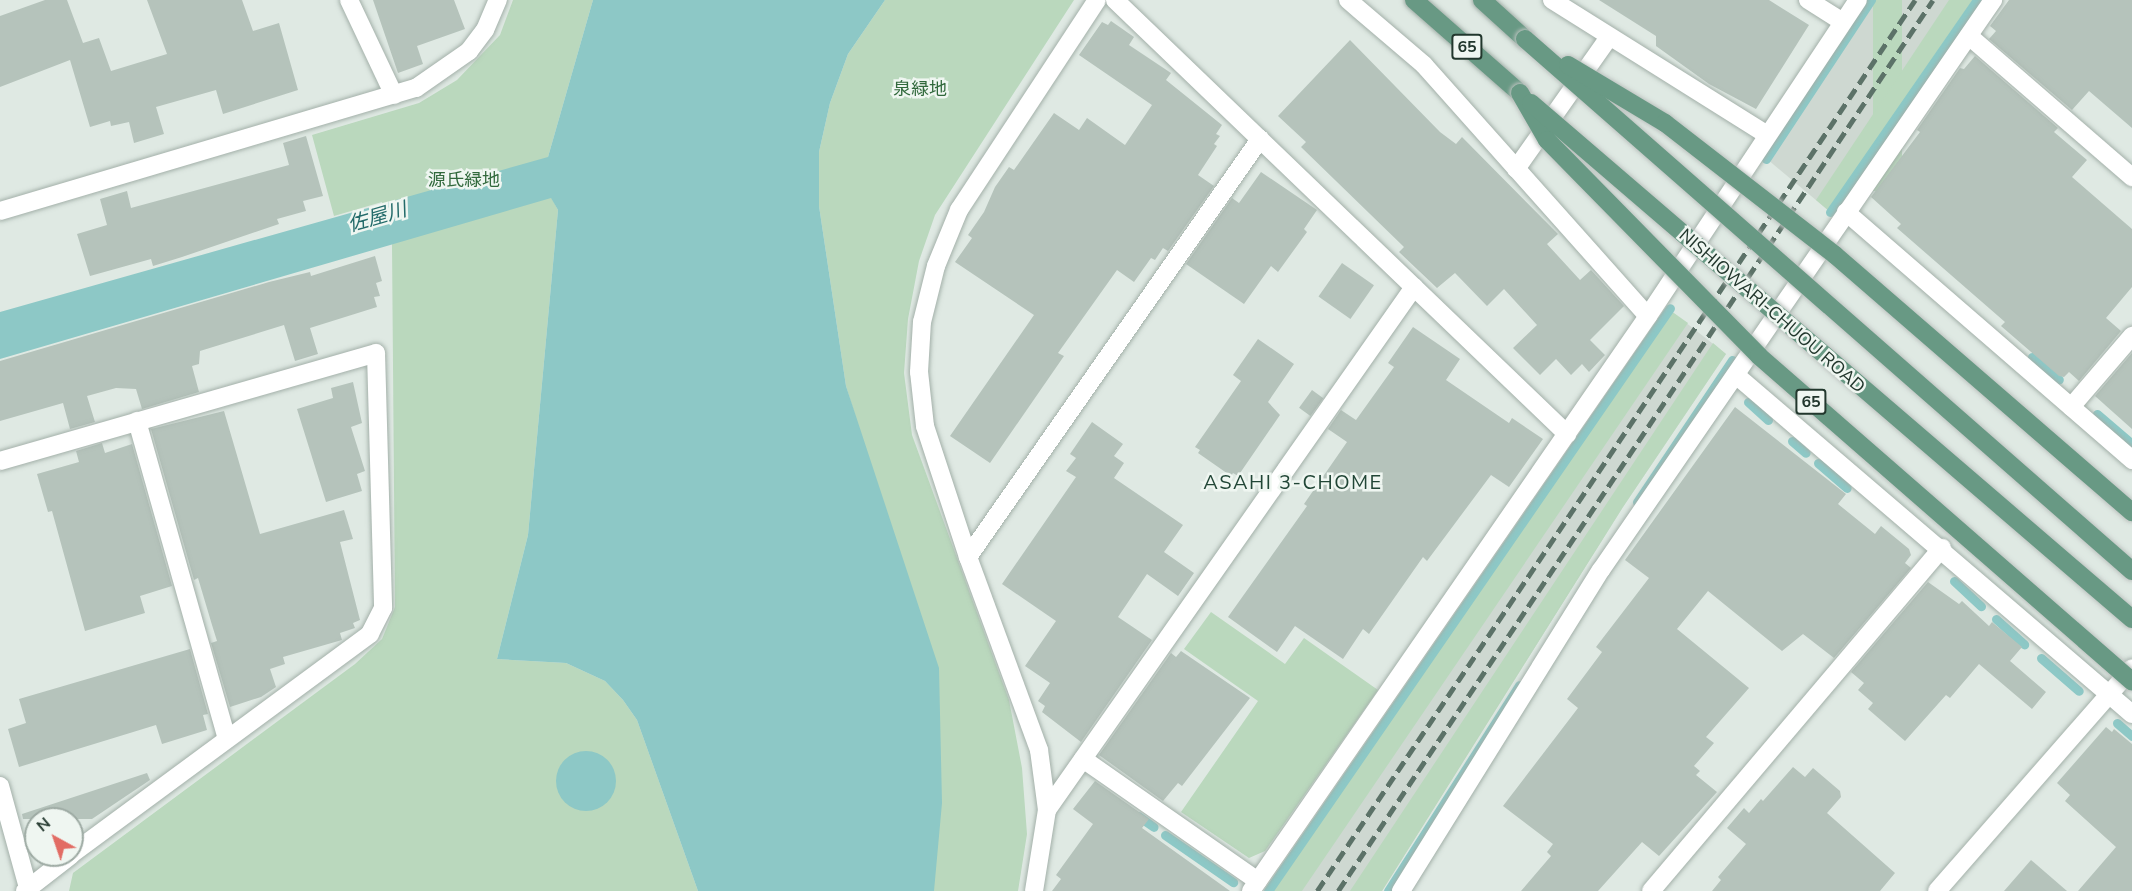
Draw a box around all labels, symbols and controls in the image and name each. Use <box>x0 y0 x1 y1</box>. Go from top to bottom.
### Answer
road number: 65 <box>1450 34 1484 60</box>
park label: 泉緑地 <box>893 78 947 100</box>
park label: 源氏緑地 <box>428 169 500 191</box>
water label: 佐屋川 <box>345 197 409 237</box>
street label: NISHIOWARI-CHUOU ROAD <box>1675 224 1869 398</box>
road number: 65 <box>1794 389 1828 415</box>
district label: ASAHI 3-CHOME <box>1203 470 1383 494</box>
north arrow <box>24 807 84 867</box>
text: N <box>32 812 55 837</box>

